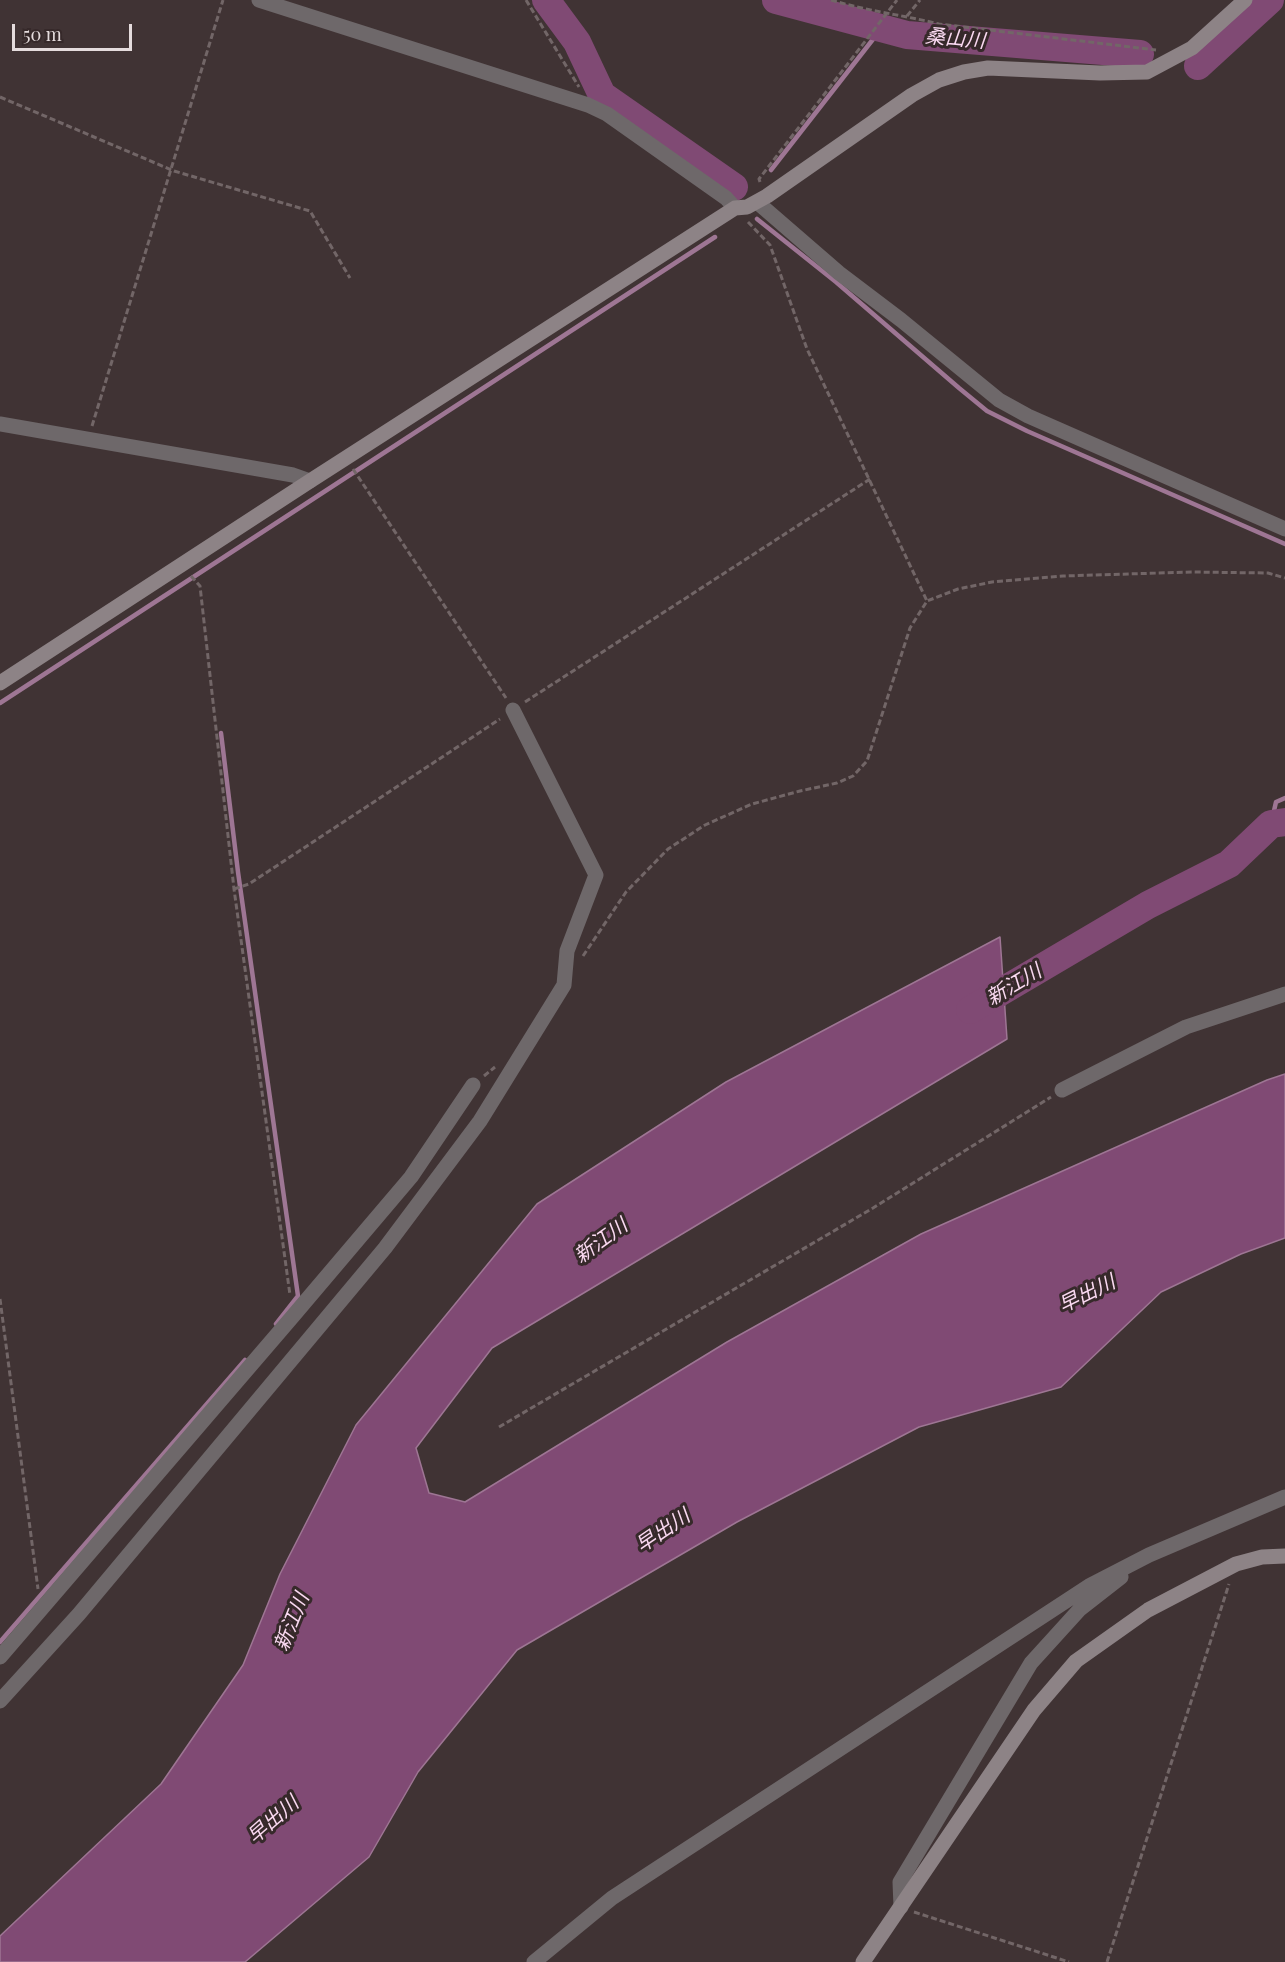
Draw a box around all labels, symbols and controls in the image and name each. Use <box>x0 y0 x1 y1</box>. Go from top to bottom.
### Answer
scale bar <box>15 12 135 50</box>
text: 50 m <box>23 22 62 46</box>
water label: 桑山川 <box>924 24 986 54</box>
water label: 新江川 <box>982 959 1046 1011</box>
water label: 新江川 <box>570 1214 632 1268</box>
water label: 早出川 <box>1055 1270 1119 1318</box>
water label: 早出川 <box>631 1504 695 1558</box>
water label: 新江川 <box>270 1590 314 1654</box>
water label: 早出川 <box>242 1791 304 1849</box>

